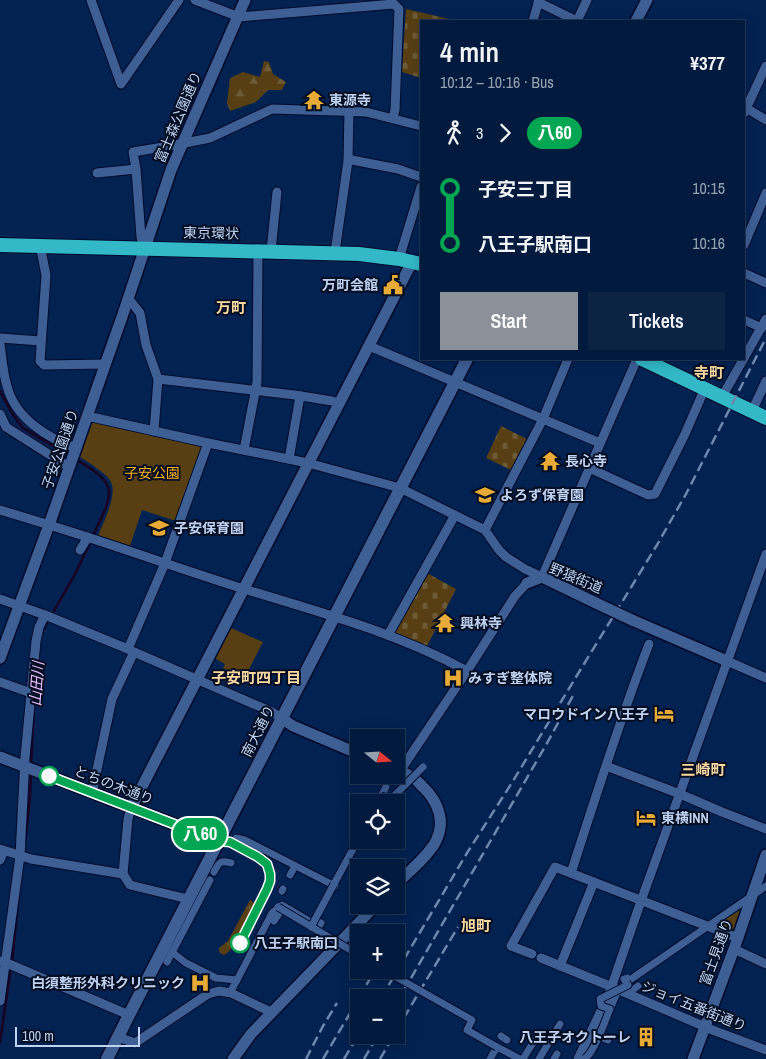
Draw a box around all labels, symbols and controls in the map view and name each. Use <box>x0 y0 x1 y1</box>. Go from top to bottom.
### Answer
text: 4 min <box>440 33 499 71</box>
text: ¥377 <box>690 50 725 76</box>
street label: 富士森公園通り <box>151 68 205 166</box>
text: 10:12 – 10:16 · Bus <box>440 71 554 93</box>
temple icon: 東源寺 <box>303 89 325 111</box>
place label: 東源寺 <box>329 91 371 109</box>
icon: walk <box>440 119 468 147</box>
icon: forward <box>491 119 519 147</box>
text: 八60 <box>537 120 572 145</box>
text: 3 <box>476 122 483 144</box>
text: 子安三丁目 <box>478 176 573 202</box>
text: 10:15 <box>692 177 725 199</box>
street label: 東京環状 <box>183 224 239 242</box>
text: 八王子駅南口 <box>478 231 592 257</box>
text: 10:16 <box>692 232 725 254</box>
public building icon: 万町会館 <box>382 274 404 296</box>
place label: 万町会館 <box>322 276 378 294</box>
button: Start <box>440 292 578 350</box>
button: Tickets <box>588 292 725 350</box>
district label: 万町 <box>216 297 246 318</box>
district label: 寺町 <box>694 362 724 383</box>
street label: 子安公園通り <box>38 406 82 492</box>
temple icon: 長心寺 <box>539 450 561 472</box>
place label: 長心寺 <box>565 452 607 470</box>
park label: 子安公園 <box>124 464 180 482</box>
school or university icon: よろず保育園 <box>474 484 496 506</box>
place label: よろず保育園 <box>500 486 584 504</box>
school or university icon: 子安保育園 <box>148 517 170 539</box>
place label: 子安保育園 <box>174 519 244 537</box>
street label: 野猿街道 <box>547 559 605 597</box>
temple icon: 興林寺 <box>434 612 456 634</box>
place label: 興林寺 <box>460 614 502 632</box>
water label: 山田川 <box>24 659 49 707</box>
district label: 子安町四丁目 <box>211 667 301 688</box>
hospital icon: みすぎ整体院 <box>442 667 464 689</box>
place label: みすぎ整体院 <box>468 669 552 687</box>
street label: 南大通り <box>237 702 279 760</box>
hotel icon: マロウドイン八王子 <box>653 703 675 725</box>
place label: マロウドイン八王子 <box>523 705 649 723</box>
north arrow <box>350 729 405 784</box>
map controls <box>350 729 405 1044</box>
district label: 三崎町 <box>680 759 726 780</box>
street label: とちの木通り <box>72 762 156 808</box>
unlabelled marker <box>39 766 59 786</box>
button: locate <box>350 794 405 849</box>
hotel icon: 東横INN <box>635 807 657 829</box>
place label: 東横INN <box>661 809 709 827</box>
line badge: 八60 <box>171 818 229 850</box>
text: 八60 <box>183 821 217 846</box>
button: layers <box>350 859 405 914</box>
district label: 旭町 <box>461 915 491 936</box>
street label: 富士見通り <box>696 916 736 988</box>
button: + <box>350 924 405 979</box>
marker: 八王子駅南口 <box>230 933 250 953</box>
place label: 八王子駅南口 <box>254 934 338 952</box>
hospital icon: 白須整形外科クリニック <box>189 972 211 994</box>
place label: 白須整形外科クリニック <box>31 974 185 992</box>
street label: ジョイ五番街通り <box>639 977 749 1035</box>
button: − <box>350 989 405 1044</box>
scale bar <box>15 1024 140 1047</box>
building icon: 八王子オクトーレ <box>635 1026 657 1048</box>
text: 100 m <box>22 1027 54 1045</box>
place label: 八王子オクトーレ <box>519 1028 631 1046</box>

